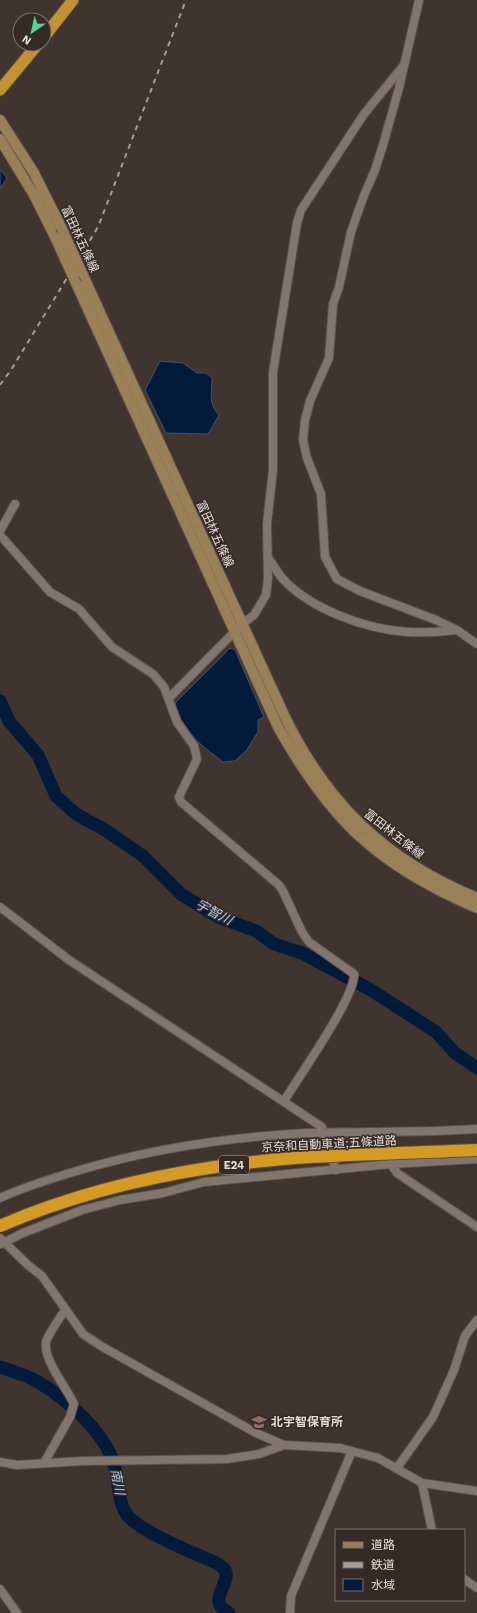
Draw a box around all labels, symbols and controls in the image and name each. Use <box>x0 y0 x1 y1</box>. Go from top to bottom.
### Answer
north arrow <box>12 12 52 52</box>
text: N <box>20 32 34 48</box>
street label: 富田林五條線 <box>58 203 102 275</box>
street label: 富田林五條線 <box>193 498 237 570</box>
street label: 富田林五條線 <box>361 806 427 862</box>
water label: 宇智川 <box>193 896 236 929</box>
street label: 京奈和自動車道;五條道路 <box>261 1133 397 1155</box>
road number: E24 <box>219 1156 249 1174</box>
school or university icon: 北宇智保育所 <box>250 1413 268 1431</box>
place label: 北宇智保育所 <box>271 1415 343 1429</box>
water label: 南川 <box>108 1468 128 1498</box>
legend <box>335 1529 465 1601</box>
text: 道路 <box>371 1538 395 1552</box>
text: 鉄道 <box>371 1558 395 1572</box>
text: 水域 <box>371 1578 395 1592</box>

